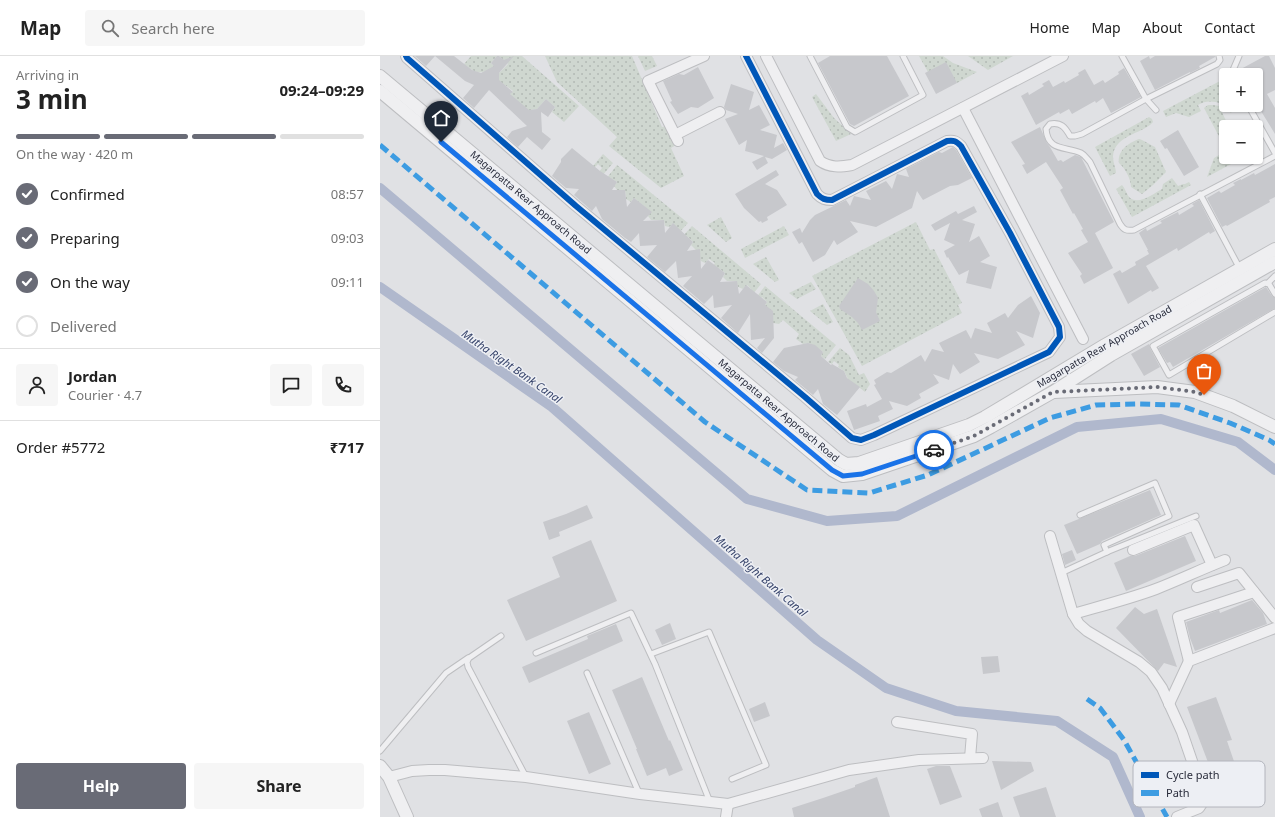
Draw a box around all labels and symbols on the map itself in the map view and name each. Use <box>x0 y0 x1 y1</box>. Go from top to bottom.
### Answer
pin <box>424 101 458 142</box>
street label: Magarpatta Rear Approach Road <box>468 147 594 257</box>
street label: Magarpatta Rear Approach Road <box>1034 301 1174 391</box>
water label: Mutha Right Bank Canal <box>459 326 566 407</box>
pin <box>1187 354 1221 395</box>
street label: Magarpatta Rear Approach Road <box>716 355 842 465</box>
courier <box>914 430 954 470</box>
water label: Mutha Right Bank Canal <box>711 530 812 620</box>
legend <box>1133 761 1265 807</box>
text: Cycle path <box>1166 767 1219 782</box>
text: Path <box>1166 785 1190 800</box>

